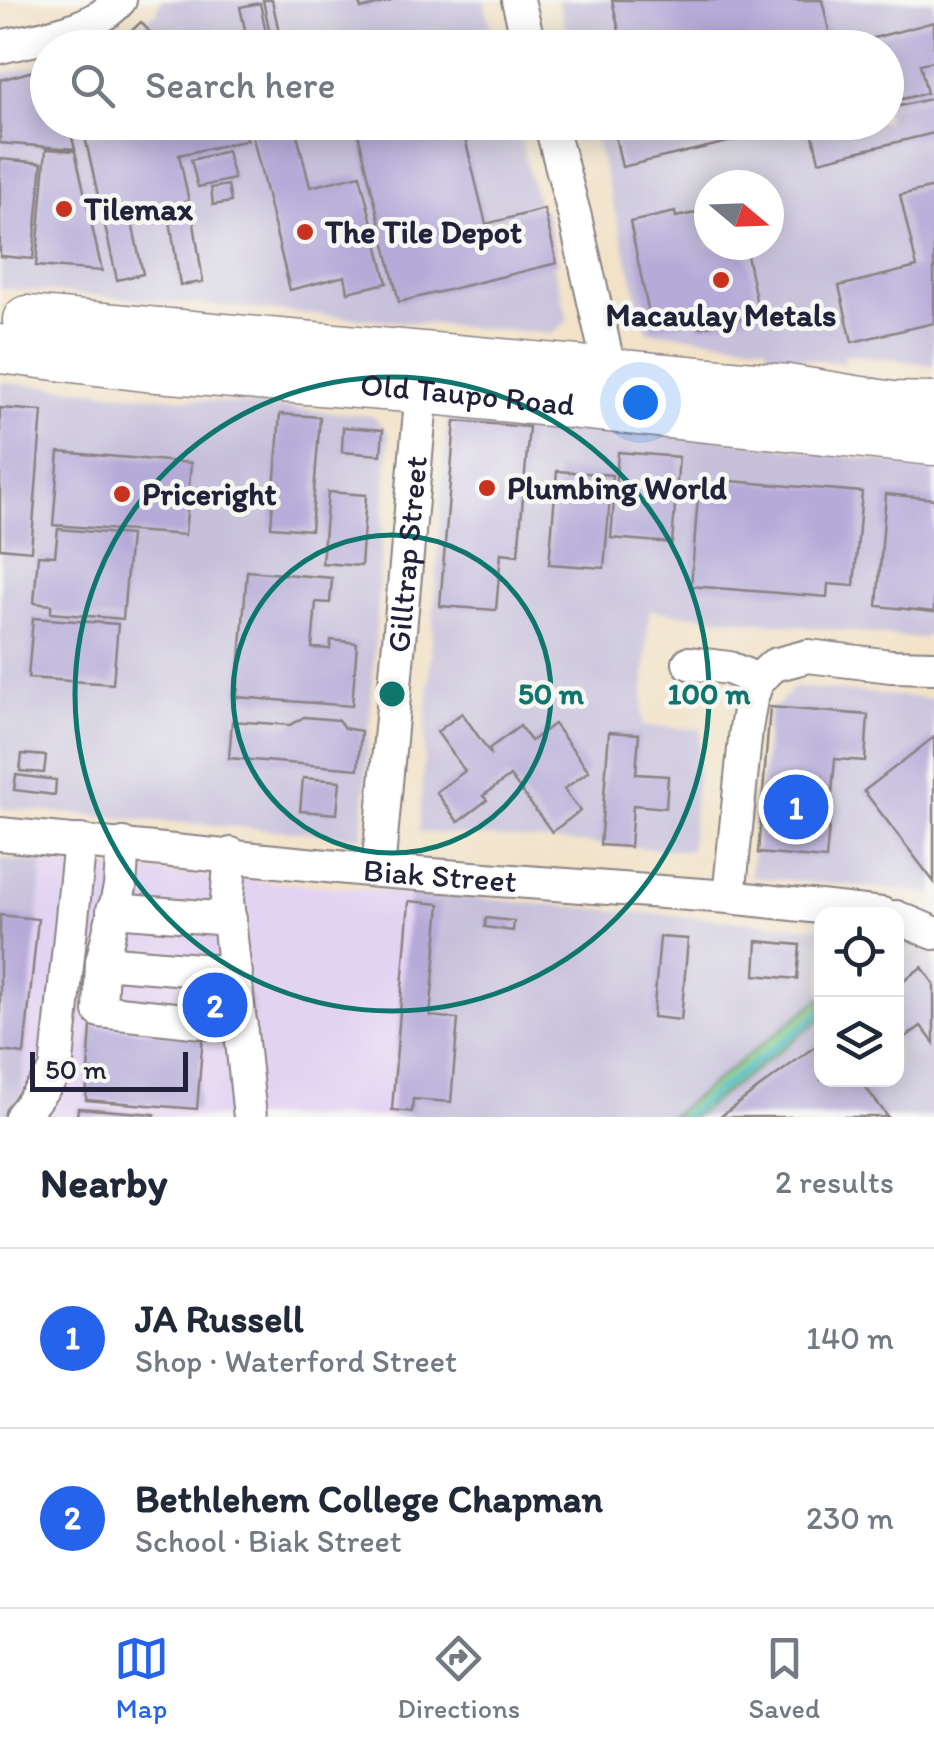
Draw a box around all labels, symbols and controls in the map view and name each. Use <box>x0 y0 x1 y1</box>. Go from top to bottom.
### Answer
search box <box>30 30 904 140</box>
icon: search <box>65 58 120 113</box>
text: Search here <box>145 62 336 108</box>
north arrow <box>694 170 784 260</box>
place label: Tilemax <box>83 190 194 228</box>
marker: Tilemax <box>53 198 75 220</box>
place label: The Tile Depot <box>324 213 522 251</box>
marker: The Tile Depot <box>294 221 316 243</box>
marker: Macaulay Metals <box>710 269 732 291</box>
place label: Macaulay Metals <box>606 296 836 334</box>
street label: Old Taupo Road <box>359 365 577 424</box>
your location <box>615 377 666 428</box>
street label: Gilltrap Street <box>379 454 435 654</box>
place label: Plumbing World <box>507 469 728 507</box>
place label: Priceright <box>142 475 277 513</box>
marker: Plumbing World <box>476 477 498 499</box>
marker: Priceright <box>111 483 133 505</box>
text: 50 m <box>518 675 585 712</box>
text: 100 m <box>668 675 751 712</box>
centre of rings <box>374 676 410 712</box>
pin: 1 <box>764 770 828 844</box>
street label: Biak Street <box>362 851 518 900</box>
map controls <box>814 907 904 1087</box>
button: locate <box>814 907 904 997</box>
pin: 2 <box>182 968 248 1042</box>
button: layers <box>814 997 904 1087</box>
scale bar <box>30 1047 188 1092</box>
text: 50 m <box>45 1052 107 1086</box>
text: Nearby <box>40 1157 167 1208</box>
text: 2 results <box>775 1163 894 1201</box>
text: JA Russell <box>135 1296 304 1342</box>
text: 1 <box>65 1319 80 1357</box>
text: 140 m <box>806 1319 894 1357</box>
text: Shop · Waterford Street <box>135 1342 457 1380</box>
text: Bethlehem College Chapman <box>135 1476 603 1522</box>
text: 2 <box>64 1499 81 1537</box>
text: 230 m <box>806 1499 894 1537</box>
text: School · Biak Street <box>135 1522 402 1560</box>
tab: Map <box>114 1631 169 1725</box>
tab: Directions <box>397 1631 520 1725</box>
tab: Saved <box>748 1631 820 1725</box>

